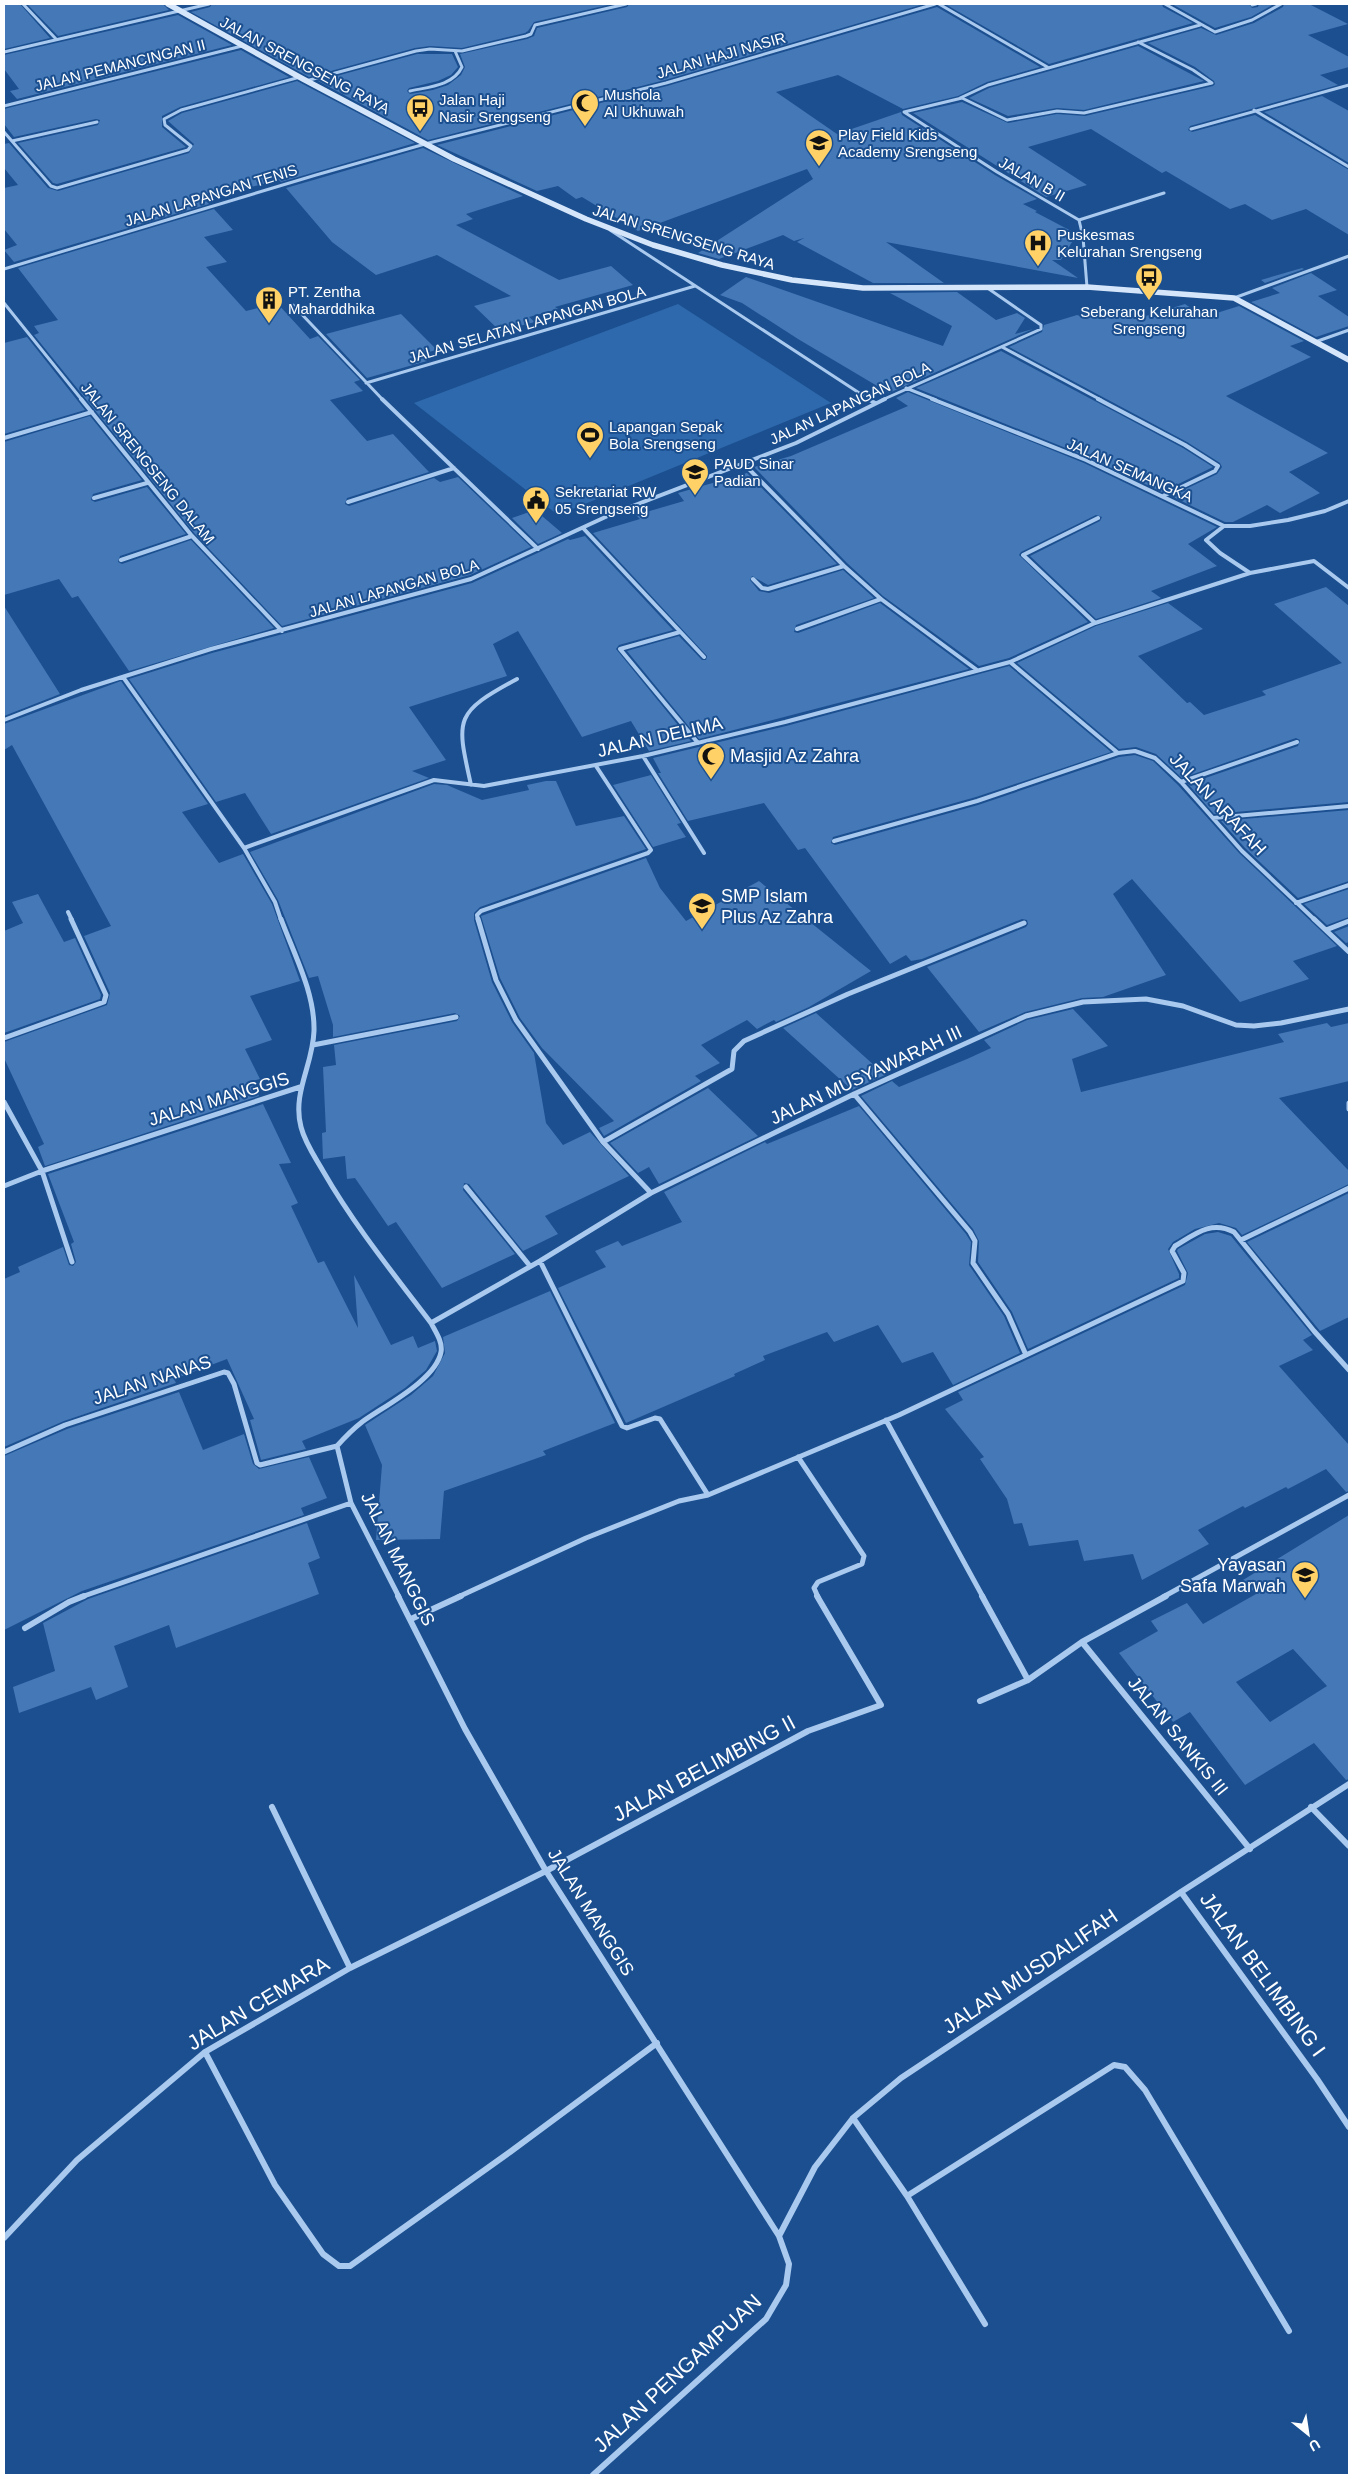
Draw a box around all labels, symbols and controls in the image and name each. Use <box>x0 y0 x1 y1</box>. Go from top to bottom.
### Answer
street label: JALAN SRENGSENG RAYA <box>217 13 393 117</box>
street label: JALAN HAJI NASIR <box>655 28 788 82</box>
street label: JALAN PEMANCINGAN II <box>33 36 207 94</box>
place label: Mushola Al Ukhuwah <box>604 86 684 120</box>
mosque icon: Mushola Al Ukhuwah <box>570 88 600 127</box>
place label: Jalan Haji Nasir Srengseng <box>439 91 551 125</box>
bus stop icon: Jalan Haji Nasir Srengseng <box>405 93 435 132</box>
place label: Play Field Kids Academy Srengseng <box>838 126 977 160</box>
school or university icon: Play Field Kids Academy Srengseng <box>804 128 834 167</box>
street label: JALAN B II <box>996 153 1068 205</box>
street label: JALAN LAPANGAN TENIS <box>123 161 299 229</box>
street label: JALAN SRENGSENG RAYA <box>591 201 777 273</box>
place label: Puskesmas Kelurahan Srengseng <box>1057 226 1202 260</box>
hospital icon: Puskesmas Kelurahan Srengseng <box>1023 228 1053 267</box>
bus stop icon: Seberang Kelurahan Srengseng <box>1134 262 1164 301</box>
street label: JALAN SELATAN LAPANGAN BOLA <box>406 282 648 366</box>
place label: PT. Zentha Maharddhika <box>288 283 375 317</box>
building icon: PT. Zentha Maharddhika <box>254 285 284 324</box>
place label: Seberang Kelurahan Srengseng <box>1080 303 1218 337</box>
street label: JALAN LAPANGAN BOLA <box>767 358 933 448</box>
street label: JALAN SRENGSENG DALAM <box>78 379 218 547</box>
place label: Lapangan Sepak Bola Srengseng <box>609 418 723 452</box>
sports icon: Lapangan Sepak Bola Srengseng <box>575 420 605 459</box>
street label: JALAN SEMANGKA <box>1064 435 1196 505</box>
place label: PAUD Sinar Padian <box>714 455 794 489</box>
school or university icon: PAUD Sinar Padian <box>680 457 710 496</box>
place label: Sekretariat RW 05 Srengseng <box>555 483 657 517</box>
public building icon: Sekretariat RW 05 Srengseng <box>521 485 551 524</box>
street label: JALAN LAPANGAN BOLA <box>307 556 481 620</box>
street label: JALAN DELIMA <box>595 713 725 761</box>
mosque icon: Masjid Az Zahra <box>696 741 726 780</box>
place label: Masjid Az Zahra <box>730 746 860 766</box>
street label: JALAN ARAFAH <box>1166 749 1270 859</box>
place label: SMP Islam Plus Az Zahra <box>721 886 834 927</box>
school or university icon: SMP Islam Plus Az Zahra <box>687 891 717 930</box>
street label: JALAN MUSYAWARAH III <box>767 1022 965 1128</box>
street label: JALAN MANGGIS <box>146 1068 292 1130</box>
street label: JALAN NANAS <box>90 1351 214 1409</box>
street label: JALAN MANGGIS <box>357 1489 439 1629</box>
place label: Yayasan Safa Marwah <box>1180 1555 1286 1596</box>
school or university icon: Yayasan Safa Marwah <box>1290 1560 1320 1599</box>
street label: JALAN SANKIS III <box>1124 1673 1232 1799</box>
street label: JALAN BELIMBING II <box>609 1710 799 1826</box>
street label: JALAN MANGGIS <box>544 1845 638 1979</box>
street label: JALAN BELIMBING I <box>1196 1887 1330 2061</box>
street label: JALAN MUSDALIFAH <box>938 1904 1122 2038</box>
street label: JALAN CEMARA <box>183 1952 333 2054</box>
street label: JALAN PENGAMPUAN <box>589 2289 765 2457</box>
north arrow <box>1283 2409 1333 2459</box>
text: U <box>1306 2436 1323 2455</box>

